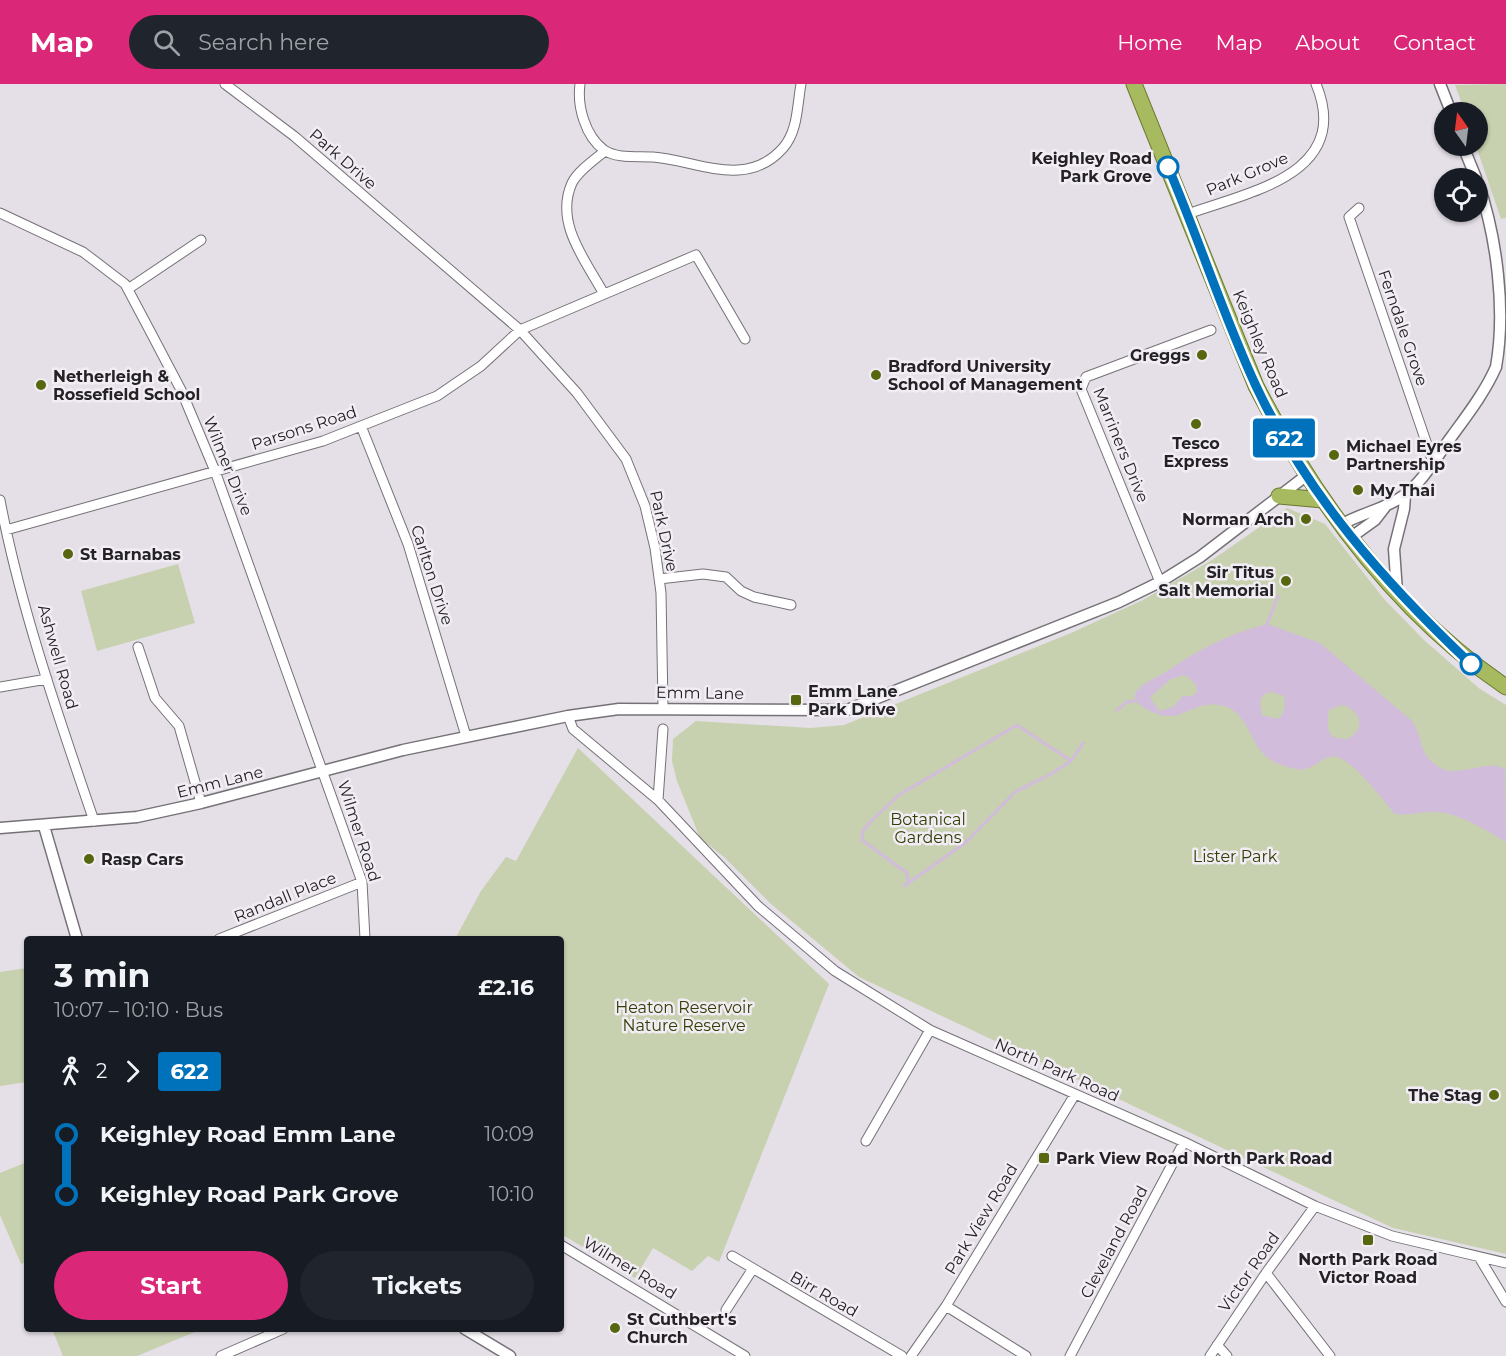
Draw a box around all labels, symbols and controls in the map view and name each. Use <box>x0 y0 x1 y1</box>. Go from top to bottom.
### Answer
search box <box>129 15 549 69</box>
text: Map <box>30 25 93 59</box>
icon: search <box>150 26 183 59</box>
text: Search here <box>198 29 329 56</box>
text: Home <box>1117 30 1182 55</box>
text: Map <box>1215 30 1262 55</box>
text: About <box>1295 30 1360 55</box>
text: Contact <box>1393 30 1476 55</box>
north arrow <box>1434 102 1488 156</box>
map controls <box>1434 102 1488 222</box>
street label: Park Drive <box>306 125 380 193</box>
street label: Park Grove <box>1203 148 1291 200</box>
place label: Keighley Road Park Grove <box>1031 149 1152 186</box>
marker: Keighley Road Park Grove <box>1157 156 1179 178</box>
button: locate <box>1434 168 1488 222</box>
street label: Ferndale Grove <box>1374 267 1432 389</box>
street label: Keighley Road <box>1229 287 1291 401</box>
place label: Greggs <box>1130 346 1190 365</box>
marker: Greggs <box>1195 348 1209 362</box>
place label: Bradford University School of Management <box>888 357 1083 394</box>
place label: Netherleigh & Rossefield School <box>53 367 200 404</box>
marker: Bradford University School of Management <box>869 368 883 382</box>
marker: Netherleigh & Rossefield School <box>34 378 48 392</box>
street label: Marriners Drive <box>1089 385 1153 505</box>
street label: Parsons Road <box>249 402 359 454</box>
street label: Wilmer Drive <box>199 414 257 518</box>
marker: Tesco Express <box>1189 417 1203 431</box>
line badge: 622 <box>1250 418 1318 458</box>
text: 622 <box>1265 426 1303 451</box>
place label: Tesco Express <box>1163 434 1229 471</box>
place label: Michael Eyres Partnership <box>1346 437 1462 474</box>
marker: Michael Eyres Partnership <box>1327 448 1341 462</box>
place label: My Thai <box>1370 481 1435 500</box>
marker: My Thai <box>1351 483 1365 497</box>
street label: Park Drive <box>646 489 682 573</box>
place label: Norman Arch <box>1182 510 1294 529</box>
marker: Norman Arch <box>1299 512 1313 526</box>
street label: Carlton Drive <box>407 522 457 628</box>
place label: St Barnabas <box>80 545 181 564</box>
marker: St Barnabas <box>61 547 75 561</box>
place label: Sir Titus Salt Memorial <box>1159 563 1274 600</box>
marker: Sir Titus Salt Memorial <box>1279 574 1293 588</box>
street label: Ashwell Road <box>34 602 82 712</box>
unlabelled marker <box>1460 653 1482 675</box>
place label: Emm Lane Park Drive <box>808 682 898 719</box>
street label: Emm Lane <box>656 683 744 703</box>
marker: Emm Lane Park Drive <box>789 693 803 707</box>
street label: Emm Lane <box>175 762 265 802</box>
street label: Wilmer Road <box>334 778 384 884</box>
park label: Botanical Gardens <box>890 810 966 847</box>
park label: Lister Park <box>1193 847 1278 866</box>
place label: Rasp Cars <box>101 850 184 869</box>
marker: Rasp Cars <box>82 852 96 866</box>
street label: Randall Place <box>231 868 339 926</box>
text: 3 min <box>54 955 150 995</box>
text: £2.16 <box>478 974 534 1001</box>
text: 10:07 – 10:10 · Bus <box>54 998 223 1022</box>
park label: Heaton Reservoir Nature Reserve <box>615 998 753 1035</box>
street label: North Park Road <box>992 1034 1122 1106</box>
icon: walk <box>54 1055 87 1088</box>
icon: forward <box>116 1055 149 1088</box>
text: 2 <box>96 1059 107 1083</box>
text: 622 <box>170 1059 209 1084</box>
place label: The Stag <box>1408 1086 1482 1105</box>
marker: The Stag <box>1487 1088 1501 1102</box>
text: Keighley Road Emm Lane <box>100 1121 396 1148</box>
text: 10:09 <box>484 1122 534 1146</box>
place label: Park View Road North Park Road <box>1056 1149 1332 1168</box>
marker: Park View Road North Park Road <box>1037 1151 1051 1165</box>
street label: Park View Road <box>941 1160 1021 1278</box>
text: Keighley Road Park Grove <box>100 1181 399 1208</box>
text: 10:10 <box>489 1182 534 1206</box>
street label: Cleveland Road <box>1076 1182 1152 1302</box>
street label: Victor Road <box>1215 1228 1283 1316</box>
street label: Wilmer Road <box>580 1233 680 1303</box>
marker: North Park Road Victor Road <box>1361 1233 1375 1247</box>
place label: North Park Road Victor Road <box>1298 1250 1438 1287</box>
button: Start <box>54 1251 288 1320</box>
button: Tickets <box>300 1251 534 1320</box>
street label: Birr Road <box>787 1267 861 1321</box>
place label: St Cuthbert's Church <box>627 1310 737 1347</box>
marker: St Cuthbert's Church <box>608 1321 622 1335</box>

